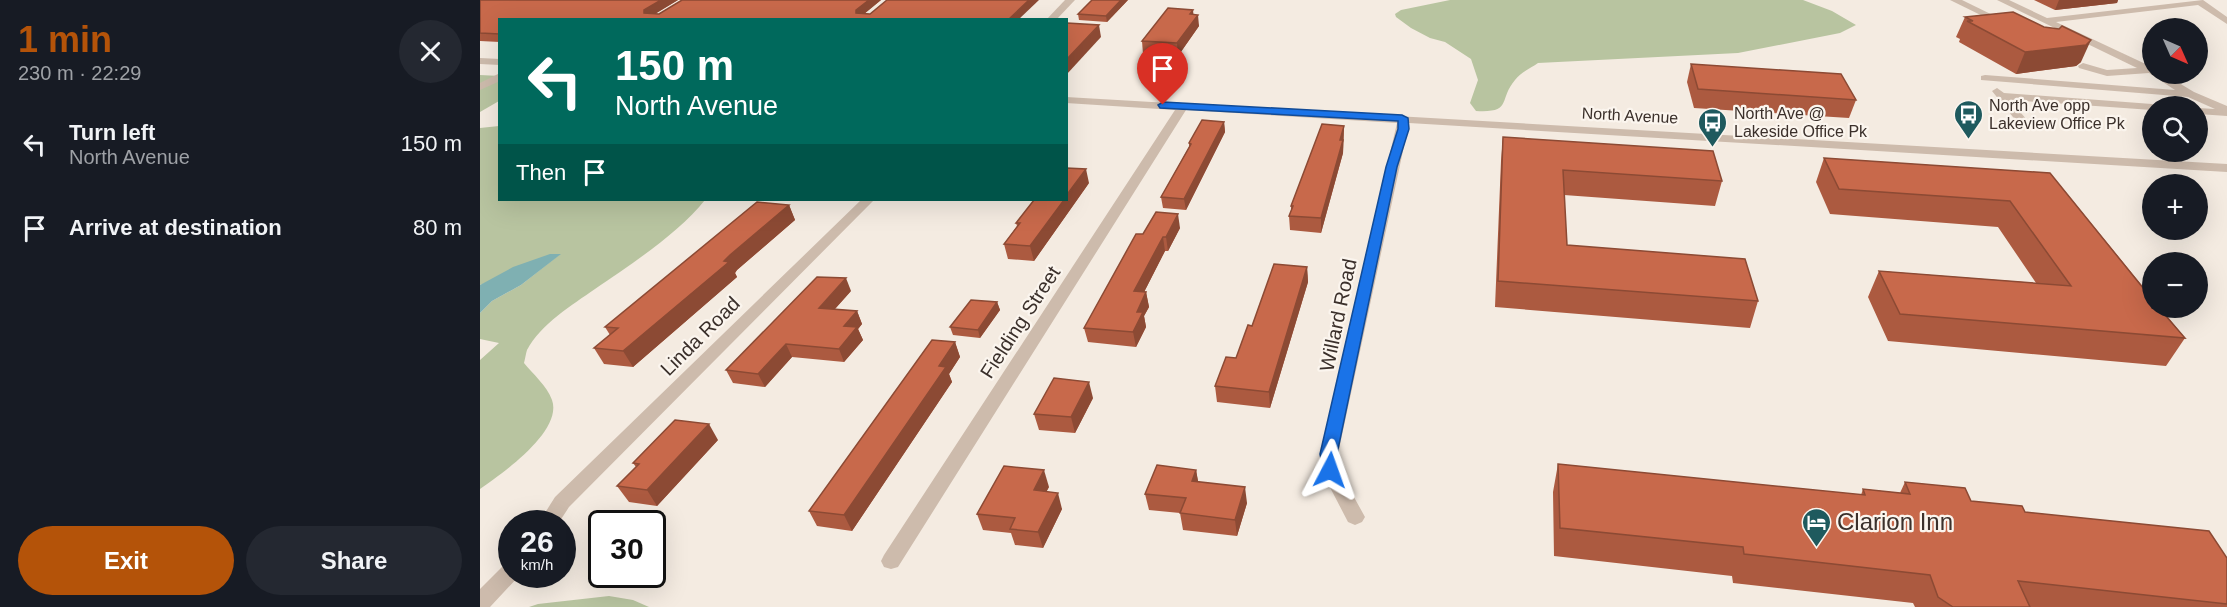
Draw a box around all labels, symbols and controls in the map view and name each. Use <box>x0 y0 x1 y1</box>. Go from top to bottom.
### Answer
north arrow <box>2142 18 2208 84</box>
map controls <box>2142 18 2208 318</box>
text: 1 min <box>18 19 112 60</box>
button: close <box>399 20 462 83</box>
icon: left <box>516 42 594 120</box>
text: 150 m <box>615 42 734 89</box>
pin <box>1137 43 1188 105</box>
icon: arrive <box>1146 52 1179 85</box>
text: 230 m · 22:29 <box>18 62 141 84</box>
text: North Avenue <box>615 91 778 121</box>
button: search <box>2142 96 2208 162</box>
place label: North Ave opp Lakeview Office Pk <box>1989 97 2126 132</box>
bus stop icon: North Ave opp Lakeview Office Pk <box>1952 98 1984 140</box>
street label: North Avenue <box>1581 104 1679 127</box>
place label: North Ave @ Lakeside Office Pk <box>1734 105 1868 140</box>
bus stop icon: North Ave @ Lakeside Office Pk <box>1697 106 1729 148</box>
text: Turn left <box>69 120 155 145</box>
icon: left <box>18 128 51 161</box>
text: 150 m <box>401 131 462 156</box>
text: North Avenue <box>69 146 190 168</box>
icon: arrive <box>578 156 611 189</box>
text: Then <box>516 160 566 185</box>
button: + <box>2142 174 2208 240</box>
icon: arrive <box>18 212 51 245</box>
text: Arrive at destination <box>69 215 282 240</box>
text: 80 m <box>413 215 462 240</box>
button: − <box>2142 252 2208 318</box>
street label: Willard Road <box>1315 257 1361 373</box>
street label: Fielding Street <box>976 262 1065 382</box>
street label: Linda Road <box>656 292 744 380</box>
position arrow <box>1298 438 1362 502</box>
hotel icon: Clarion Inn <box>1800 506 1832 548</box>
place label: Clarion Inn <box>1837 508 1953 535</box>
speed limit sign: 30 <box>588 510 666 588</box>
text: 26 <box>520 525 554 558</box>
button: Exit <box>18 526 234 595</box>
button: Share <box>246 526 462 595</box>
text: km/h <box>521 556 553 573</box>

